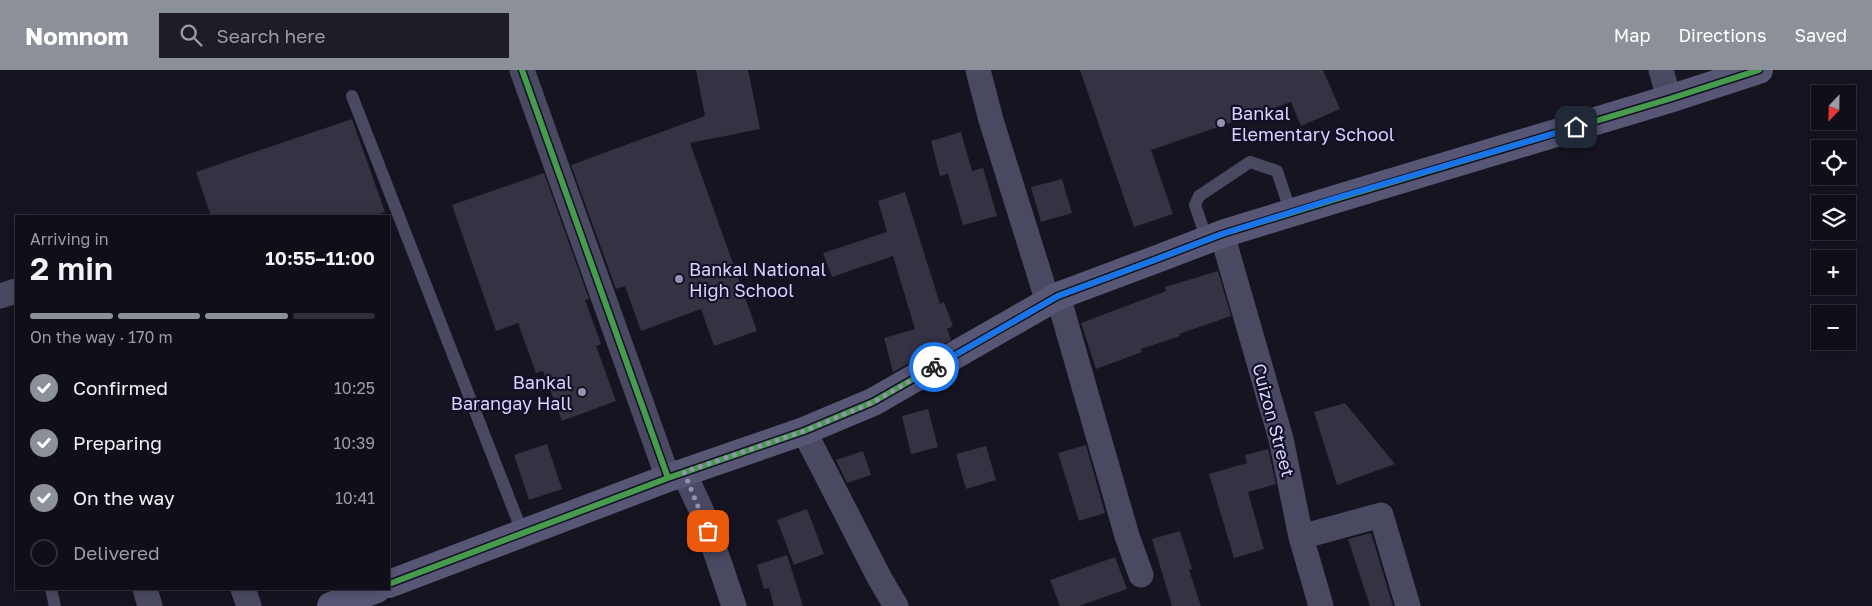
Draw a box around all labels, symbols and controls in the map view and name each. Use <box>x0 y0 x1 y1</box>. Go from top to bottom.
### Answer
search box <box>159 13 509 58</box>
text: Nomnom <box>25 21 129 50</box>
icon: search <box>177 21 205 49</box>
text: Search here <box>217 24 325 47</box>
text: Map <box>1614 24 1650 46</box>
text: Directions <box>1678 24 1766 46</box>
text: Saved <box>1794 24 1847 46</box>
north arrow <box>1811 85 1856 130</box>
map controls <box>1811 85 1856 350</box>
place label: Bankal Elementary School <box>1231 102 1395 145</box>
pin <box>1555 106 1597 148</box>
icon: home <box>1562 113 1590 141</box>
marker: Bankal Elementary School <box>1215 117 1227 129</box>
button: locate <box>1811 140 1856 185</box>
button: layers <box>1811 195 1856 240</box>
text: Arriving in <box>30 229 109 249</box>
text: 10:55–11:00 <box>265 246 375 269</box>
text: 2 min <box>30 249 113 287</box>
button: + <box>1811 250 1856 295</box>
place label: Bankal National High School <box>689 258 826 301</box>
marker: Bankal National High School <box>673 273 685 285</box>
button: − <box>1811 305 1856 350</box>
text: On the way · 170 m <box>30 327 173 347</box>
courier <box>909 342 959 392</box>
icon: bike <box>920 353 948 381</box>
street label: Cuizon Street <box>1248 361 1300 479</box>
place label: Bankal Barangay Hall <box>451 371 572 414</box>
icon: check <box>30 374 58 402</box>
text: Confirmed <box>73 376 168 399</box>
text: 10:25 <box>334 378 375 398</box>
marker: Bankal Barangay Hall <box>576 386 588 398</box>
icon: check <box>30 429 58 457</box>
text: Preparing <box>73 431 162 454</box>
text: 10:39 <box>333 433 375 453</box>
icon: check <box>30 484 58 512</box>
text: On the way <box>73 486 175 509</box>
text: 10:41 <box>335 488 375 508</box>
pin <box>687 510 729 552</box>
icon: bag <box>694 517 722 545</box>
text: Delivered <box>73 541 160 564</box>

